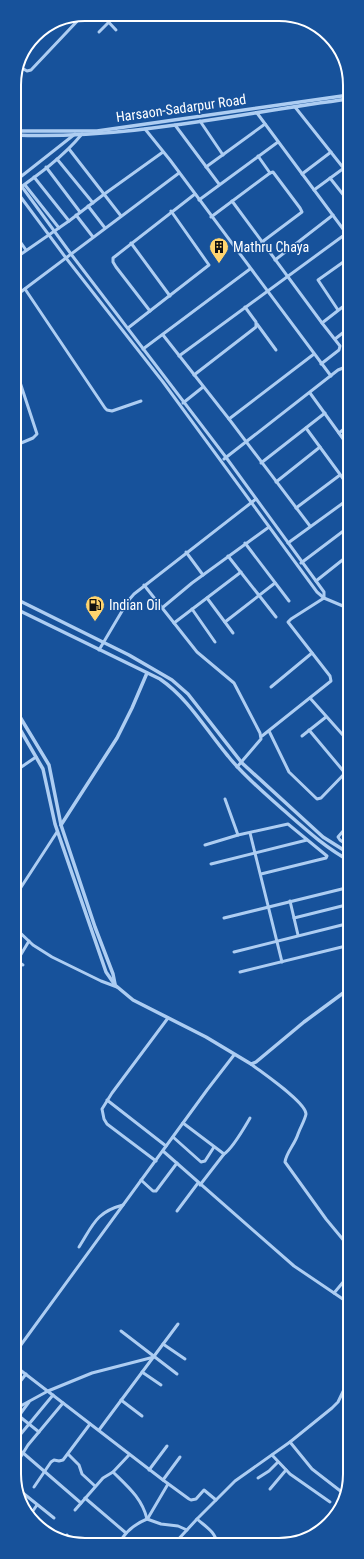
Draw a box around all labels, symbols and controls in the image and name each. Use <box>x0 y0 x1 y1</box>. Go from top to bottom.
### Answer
street label: Harsaon-Sadarpur Road <box>115 91 247 125</box>
building icon: Mathru Chaya <box>208 236 230 264</box>
place label: Mathru Chaya <box>233 239 309 255</box>
fuel station icon: Indian Oil <box>84 594 106 622</box>
place label: Indian Oil <box>109 597 161 613</box>

